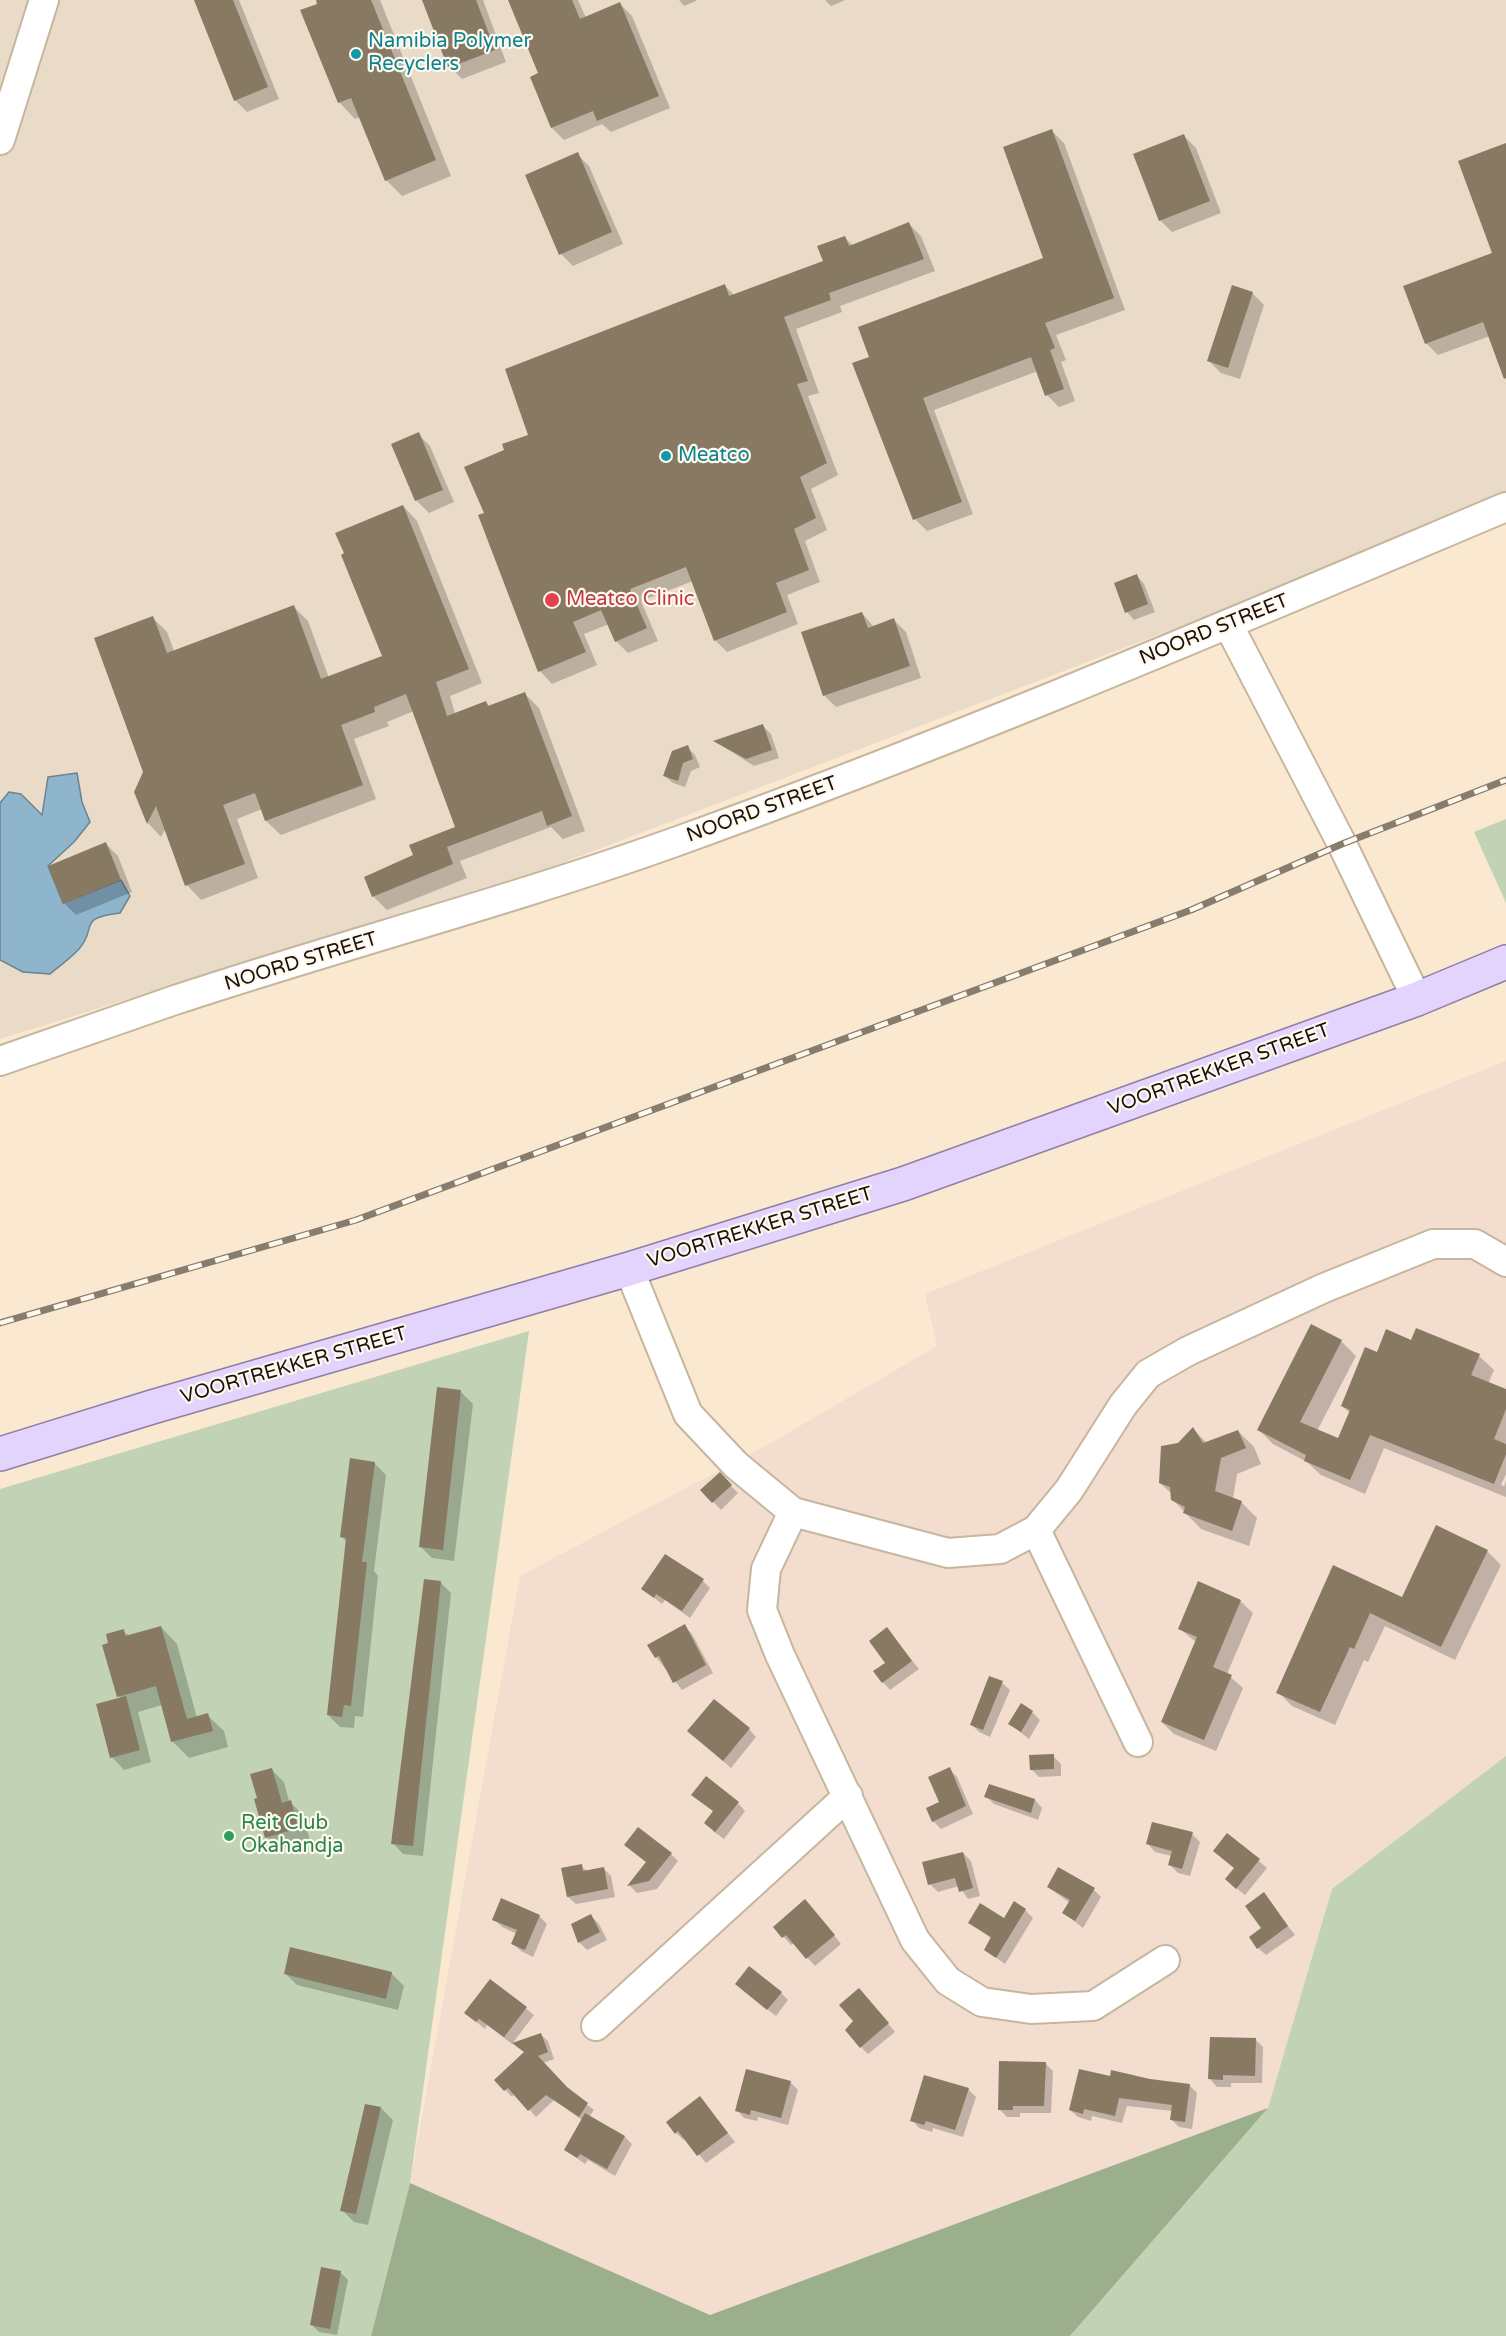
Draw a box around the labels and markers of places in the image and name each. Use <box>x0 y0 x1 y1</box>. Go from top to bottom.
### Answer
place label: Namibia Polymer Recyclers <box>368 30 531 77</box>
marker: Namibia Polymer Recyclers <box>349 47 363 61</box>
place label: Meatco <box>678 444 750 468</box>
marker: Meatco <box>659 449 673 463</box>
place label: Meatco Clinic <box>566 588 694 612</box>
marker: Meatco Clinic <box>543 591 561 609</box>
place label: Reit Club Okahandja <box>241 1812 344 1859</box>
marker: Reit Club Okahandja <box>222 1829 236 1843</box>

